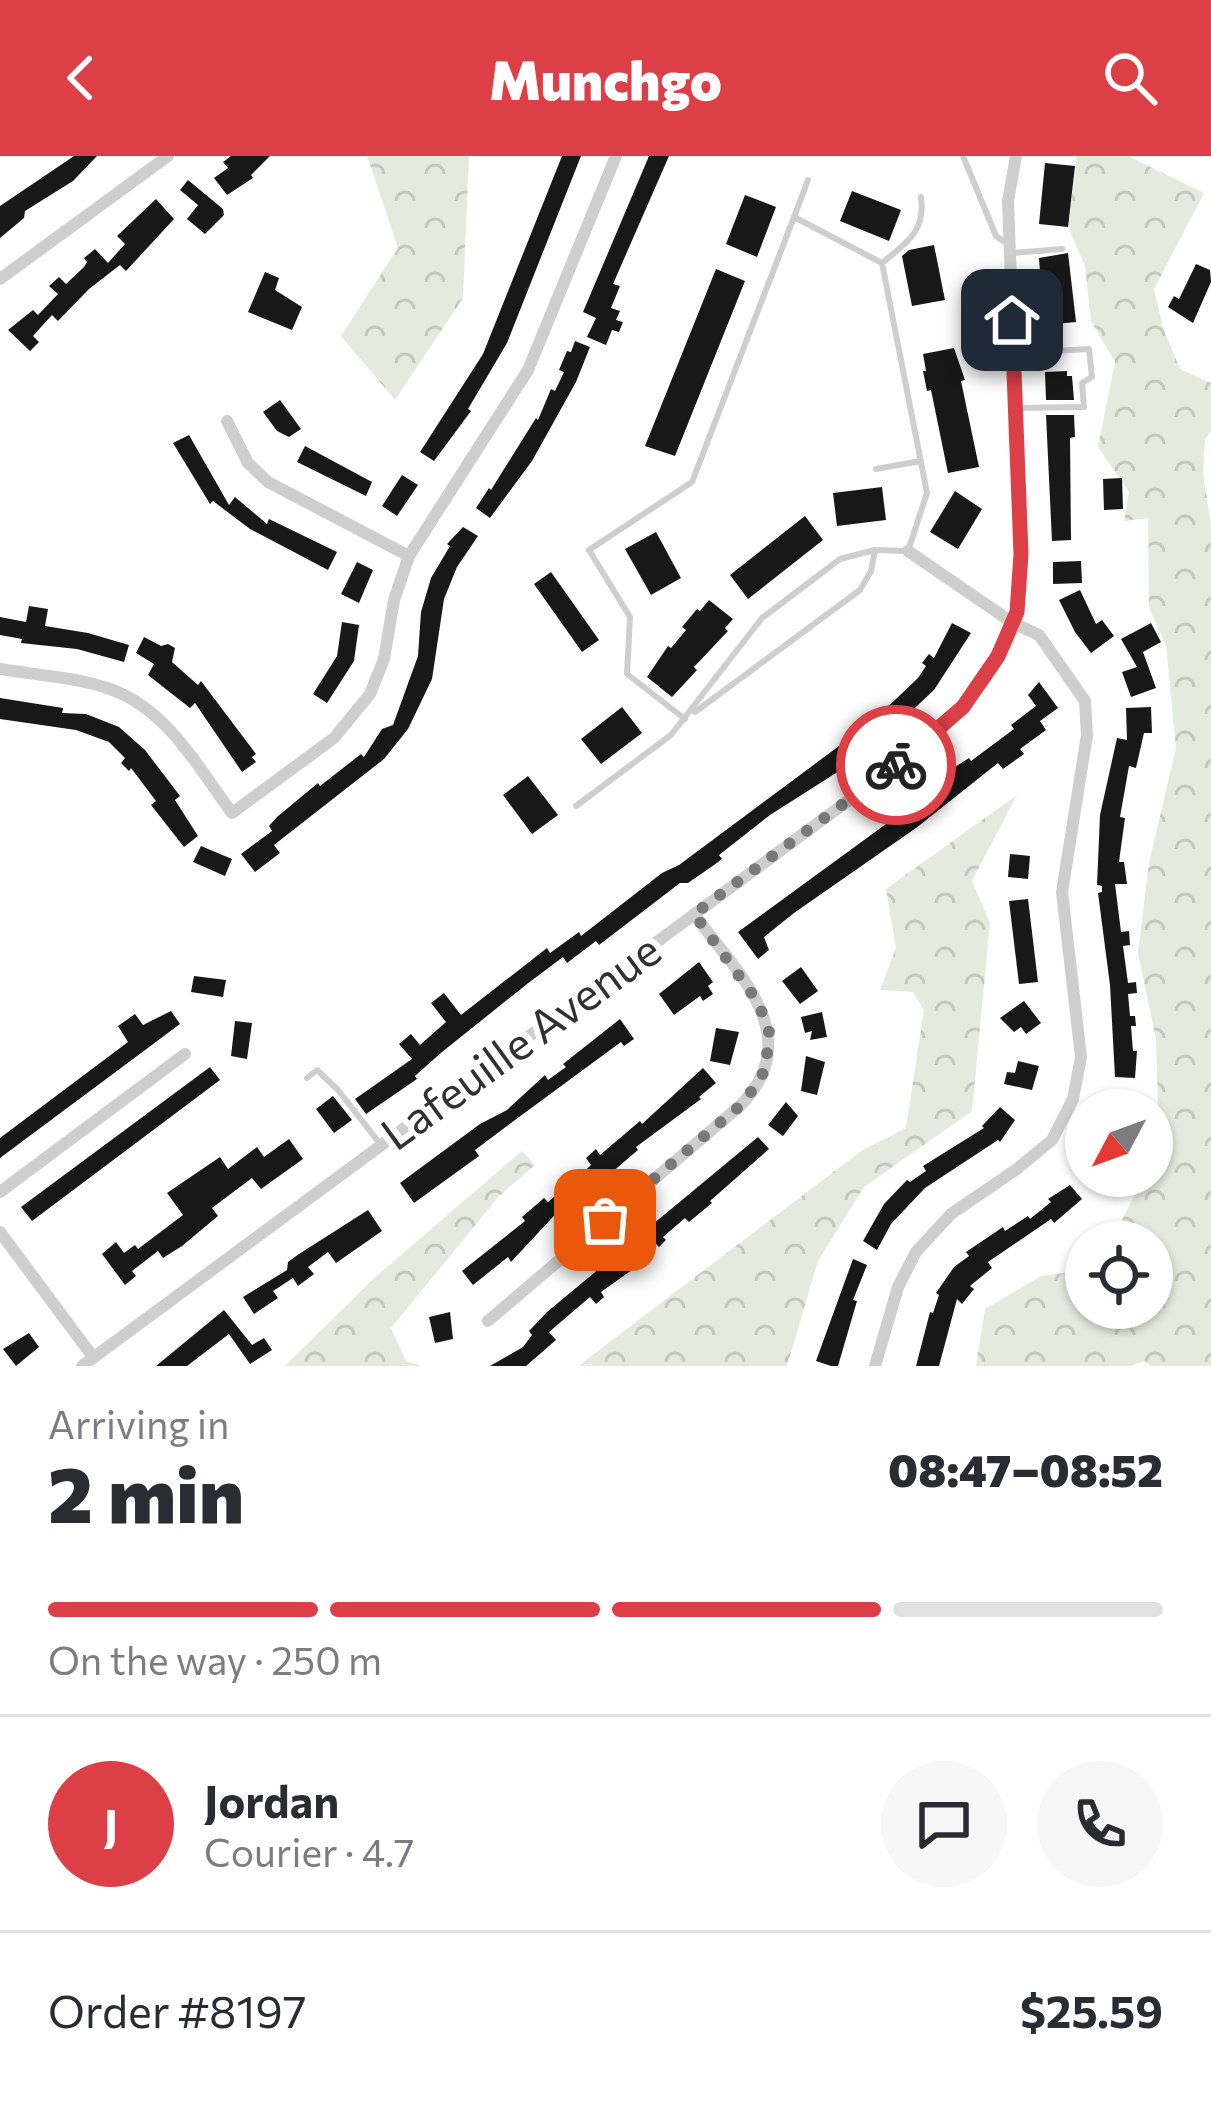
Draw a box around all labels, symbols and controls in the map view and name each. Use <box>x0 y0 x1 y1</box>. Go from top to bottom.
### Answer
icon: back <box>48 45 114 111</box>
text: Munchgo <box>489 45 722 111</box>
icon: search <box>1097 45 1163 111</box>
pin <box>961 269 1063 371</box>
icon: home <box>979 287 1045 353</box>
courier <box>836 705 956 825</box>
icon: bike <box>863 732 929 798</box>
street label: Lafeuille Avenue <box>369 920 670 1160</box>
north arrow <box>1065 1089 1173 1197</box>
map controls <box>1065 1089 1173 1329</box>
pin <box>554 1169 656 1271</box>
icon: bag <box>572 1187 638 1253</box>
button: locate <box>1065 1221 1173 1329</box>
text: Arriving in <box>48 1399 229 1447</box>
text: 08:47–08:52 <box>888 1441 1163 1496</box>
text: 2 min <box>48 1444 244 1539</box>
text: On the way · 250 m <box>48 1635 382 1683</box>
button: chat <box>881 1761 1007 1887</box>
button: phone <box>1037 1761 1163 1887</box>
text: Jordan <box>204 1772 339 1827</box>
text: J <box>104 1796 118 1851</box>
text: Courier · 4.7 <box>204 1827 414 1875</box>
text: Order #8197 <box>48 1982 306 2037</box>
text: $25.59 <box>1020 1982 1163 2037</box>

